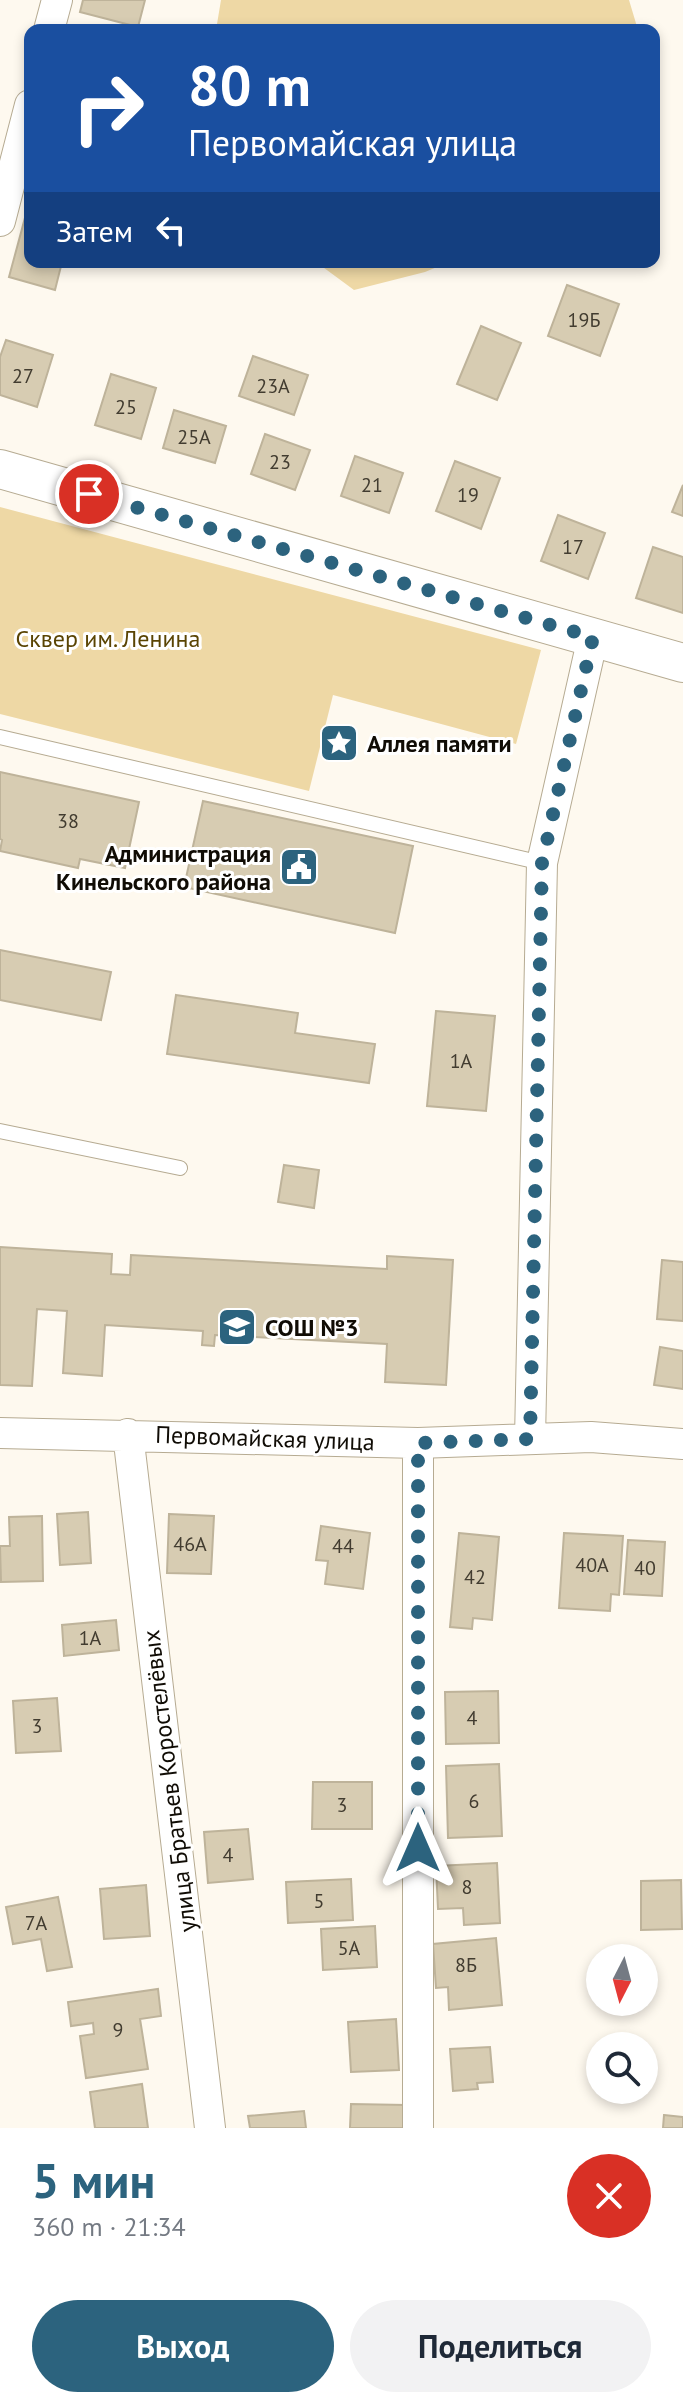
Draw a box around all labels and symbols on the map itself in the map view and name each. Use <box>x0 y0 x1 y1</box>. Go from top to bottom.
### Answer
house number: 19Б <box>568 307 600 333</box>
house number: 27 <box>12 363 34 389</box>
house number: 23А <box>256 373 290 399</box>
house number: 25 <box>115 394 137 420</box>
house number: 25А <box>177 424 211 450</box>
house number: 23 <box>269 449 291 475</box>
pin <box>55 460 123 528</box>
house number: 21 <box>361 472 383 498</box>
house number: 19 <box>457 482 479 508</box>
house number: 17 <box>562 534 584 560</box>
park label: Сквер им. Ленина <box>16 623 200 654</box>
place icon: Аллея памяти <box>318 722 360 764</box>
place label: Аллея памяти <box>367 728 512 759</box>
house number: 38 <box>57 808 79 834</box>
place label: Администрация Кинельского района <box>56 838 271 897</box>
public building icon: Администрация Кинельского района <box>278 846 320 888</box>
house number: 1А <box>450 1048 473 1074</box>
school or university icon: СОШ №3 <box>216 1306 258 1348</box>
place label: СОШ №3 <box>265 1312 359 1343</box>
street label: Первомайская улица <box>155 1419 375 1457</box>
house number: 46А <box>173 1531 207 1557</box>
house number: 44 <box>332 1533 354 1559</box>
house number: 40А <box>575 1552 609 1578</box>
house number: 40 <box>634 1555 656 1581</box>
house number: 42 <box>464 1564 486 1590</box>
house number: 1А <box>79 1625 102 1651</box>
street label: улица Братьев Коростелёвых <box>135 1628 203 1934</box>
house number: 4 <box>467 1705 478 1731</box>
house number: 3 <box>32 1713 42 1739</box>
house number: 6 <box>469 1788 479 1814</box>
house number: 3 <box>337 1792 347 1818</box>
position arrow <box>376 1806 460 1890</box>
house number: 4 <box>223 1842 234 1868</box>
house number: 8 <box>462 1874 472 1900</box>
house number: 5 <box>314 1888 324 1914</box>
house number: 7А <box>25 1910 48 1936</box>
house number: 5А <box>338 1935 361 1961</box>
north arrow <box>586 1944 658 2016</box>
house number: 8Б <box>455 1952 477 1978</box>
house number: 9 <box>113 2017 123 2043</box>

